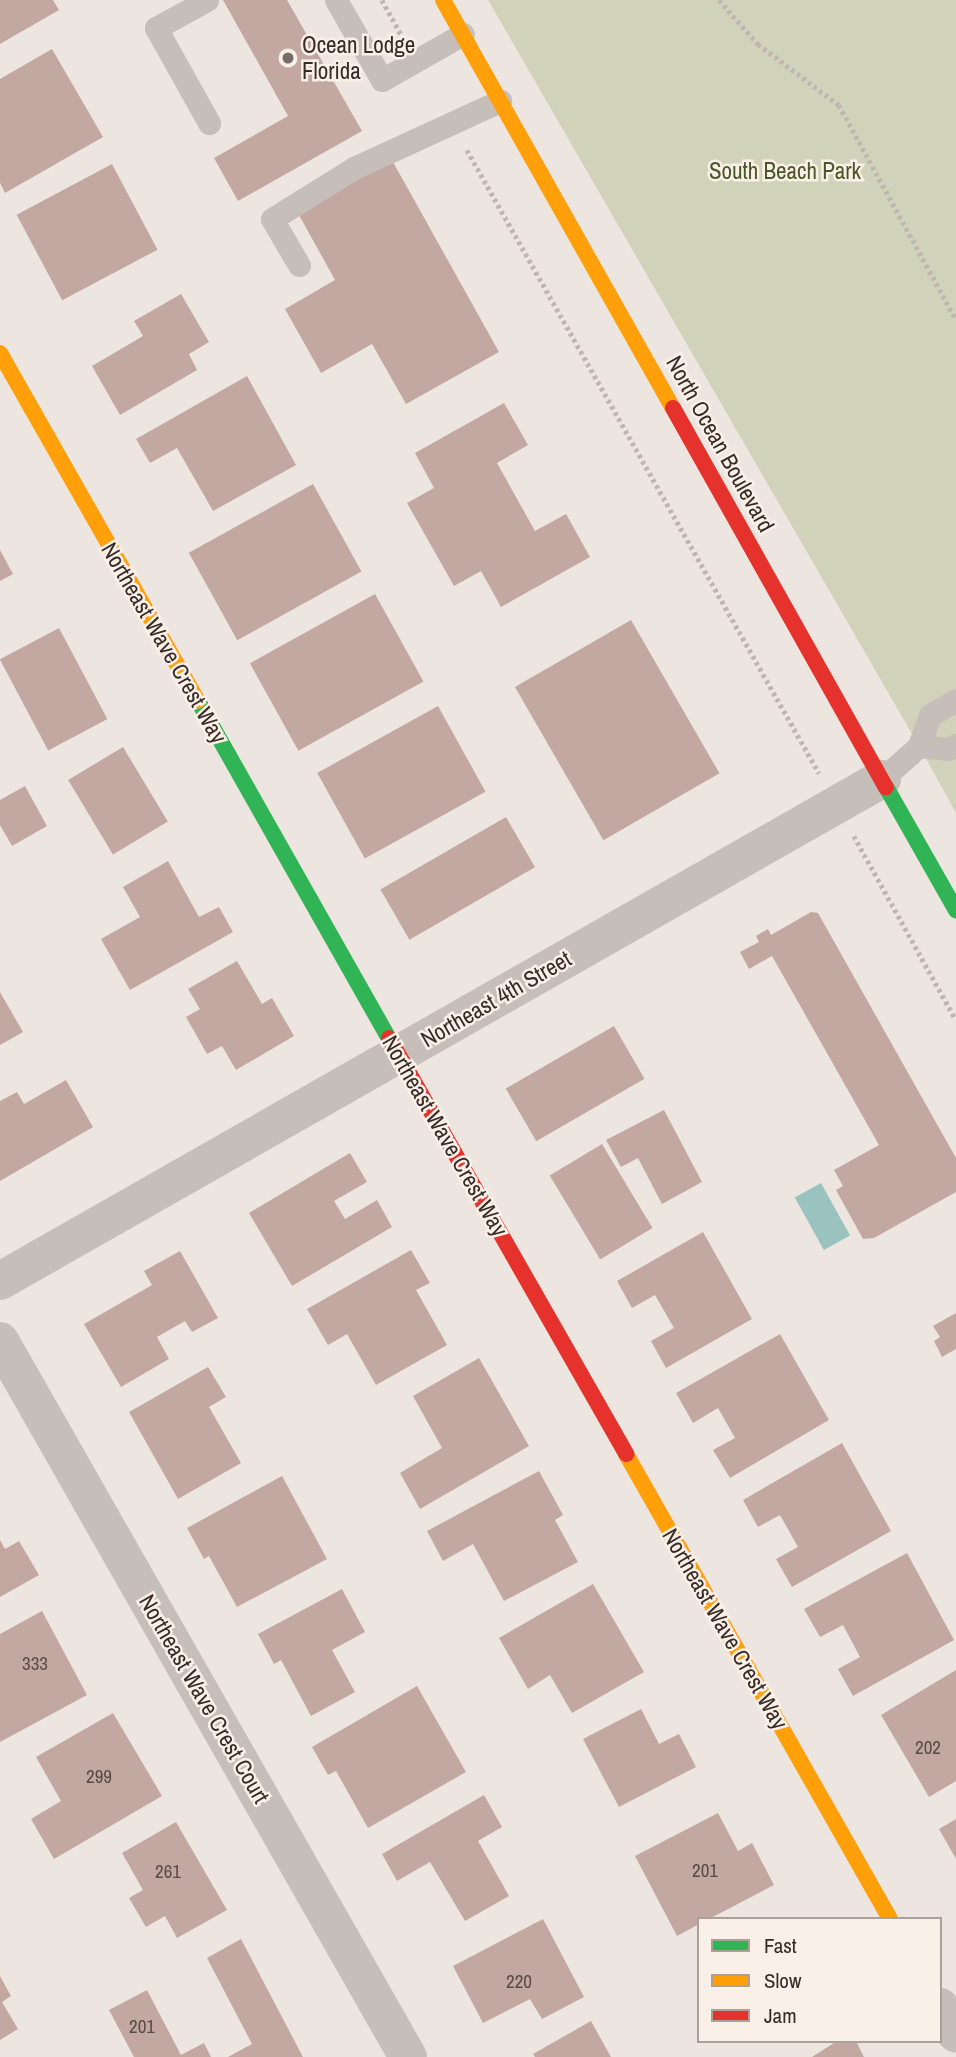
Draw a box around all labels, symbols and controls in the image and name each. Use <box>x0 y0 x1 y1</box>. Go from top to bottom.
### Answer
place label: Ocean Lodge Florida <box>302 31 415 85</box>
marker: Ocean Lodge Florida <box>280 50 296 66</box>
park label: South Beach Park <box>709 157 861 185</box>
street label: North Ocean Boulevard <box>660 351 780 537</box>
street label: Northeast Wave Crest Way <box>95 538 233 748</box>
street label: Northeast 4th Street <box>416 945 576 1053</box>
street label: Northeast Wave Crest Way <box>376 1031 514 1241</box>
street label: Northeast Wave Crest Way <box>656 1524 794 1734</box>
street label: Northeast Wave Crest Court <box>133 1590 275 1808</box>
house number: 333 <box>22 1653 48 1675</box>
house number: 202 <box>915 1737 941 1759</box>
house number: 299 <box>86 1766 112 1788</box>
house number: 201 <box>692 1860 718 1882</box>
house number: 261 <box>155 1861 181 1883</box>
legend <box>697 1917 942 2043</box>
text: Fast <box>764 1931 797 1960</box>
text: Slow <box>764 1966 801 1995</box>
house number: 220 <box>506 1971 532 1993</box>
text: Jam <box>764 2001 797 2030</box>
house number: 201 <box>129 2016 155 2038</box>

